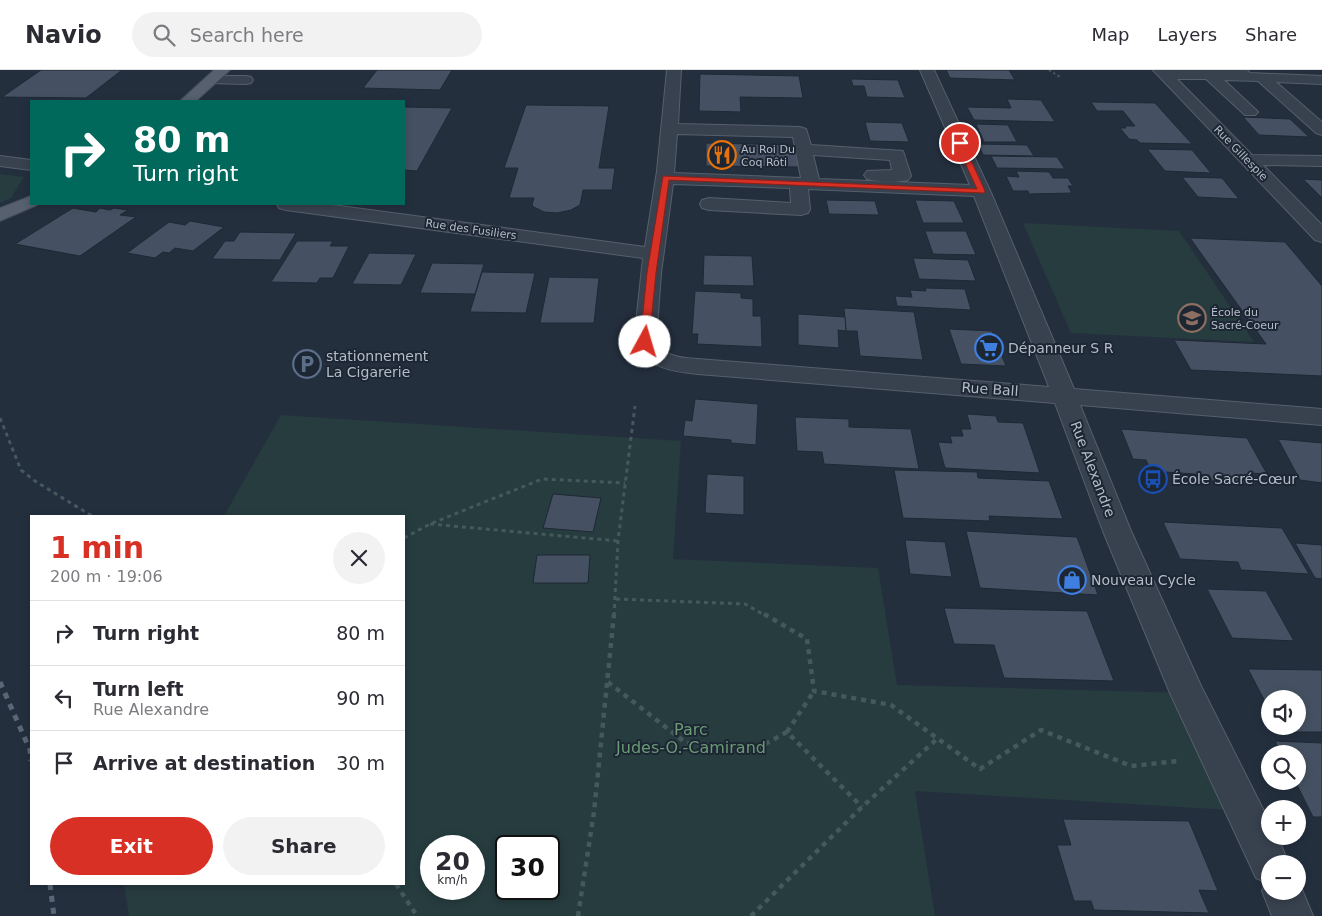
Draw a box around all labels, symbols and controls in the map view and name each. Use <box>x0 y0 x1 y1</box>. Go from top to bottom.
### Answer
search box <box>132 12 482 57</box>
text: Navio <box>25 21 102 49</box>
icon: search <box>150 21 178 49</box>
text: Search here <box>190 24 304 46</box>
text: Map <box>1091 24 1129 45</box>
text: Layers <box>1157 24 1217 45</box>
text: Share <box>1245 24 1297 45</box>
icon: right <box>50 120 115 185</box>
text: 80 m <box>133 120 230 160</box>
pin <box>939 122 981 164</box>
street label: Rue Gillespie <box>1211 123 1270 184</box>
icon: arrive <box>946 129 974 157</box>
restaurant icon: Au Roi Du Coq Rôti <box>707 140 737 170</box>
place label: Au Roi Du Coq Rôti <box>741 143 795 169</box>
text: Turn right <box>133 161 238 186</box>
street label: Rue des Fusiliers <box>424 217 518 242</box>
school or university icon: École du Sacré-Coeur <box>1177 303 1207 333</box>
place label: École du Sacré-Coeur <box>1211 306 1279 332</box>
position arrow <box>618 315 670 367</box>
supermarket icon: Dépanneur S R <box>974 333 1004 363</box>
place label: Dépanneur S R <box>1008 340 1114 356</box>
place label: stationnement La Cigarerie <box>326 348 429 380</box>
parking icon: stationnement La Cigarerie <box>292 349 322 379</box>
street label: Rue Ball <box>961 379 1019 399</box>
street label: Rue Alexandre <box>1067 419 1119 519</box>
bus stop icon: École Sacré-Cœur <box>1138 464 1168 494</box>
place label: École Sacré-Cœur <box>1172 471 1297 487</box>
text: 1 min <box>50 530 144 565</box>
button: close <box>333 532 385 584</box>
shop icon: Nouveau Cycle <box>1057 565 1087 595</box>
text: 200 m · 19:06 <box>50 567 163 586</box>
place label: Nouveau Cycle <box>1091 572 1196 588</box>
icon: right <box>50 619 78 647</box>
text: Turn right <box>93 622 199 644</box>
text: 80 m <box>336 622 385 644</box>
text: Turn left <box>93 678 184 700</box>
icon: left <box>50 684 78 712</box>
text: 90 m <box>336 687 385 709</box>
map controls <box>1261 690 1306 900</box>
button: sound <box>1261 690 1306 735</box>
text: Rue Alexandre <box>93 700 209 719</box>
park label: Parc Judes-O.-Camirand <box>615 720 766 757</box>
button: search <box>1261 745 1306 790</box>
icon: arrive <box>50 749 78 777</box>
text: Arrive at destination <box>93 752 315 774</box>
text: 30 m <box>336 752 385 774</box>
button: + <box>1261 800 1306 845</box>
button: Exit <box>50 817 213 875</box>
button: Share <box>223 817 385 875</box>
speed limit sign: 30 <box>495 835 560 900</box>
text: 20 <box>435 847 470 876</box>
button: − <box>1261 855 1306 900</box>
text: km/h <box>437 873 468 887</box>

